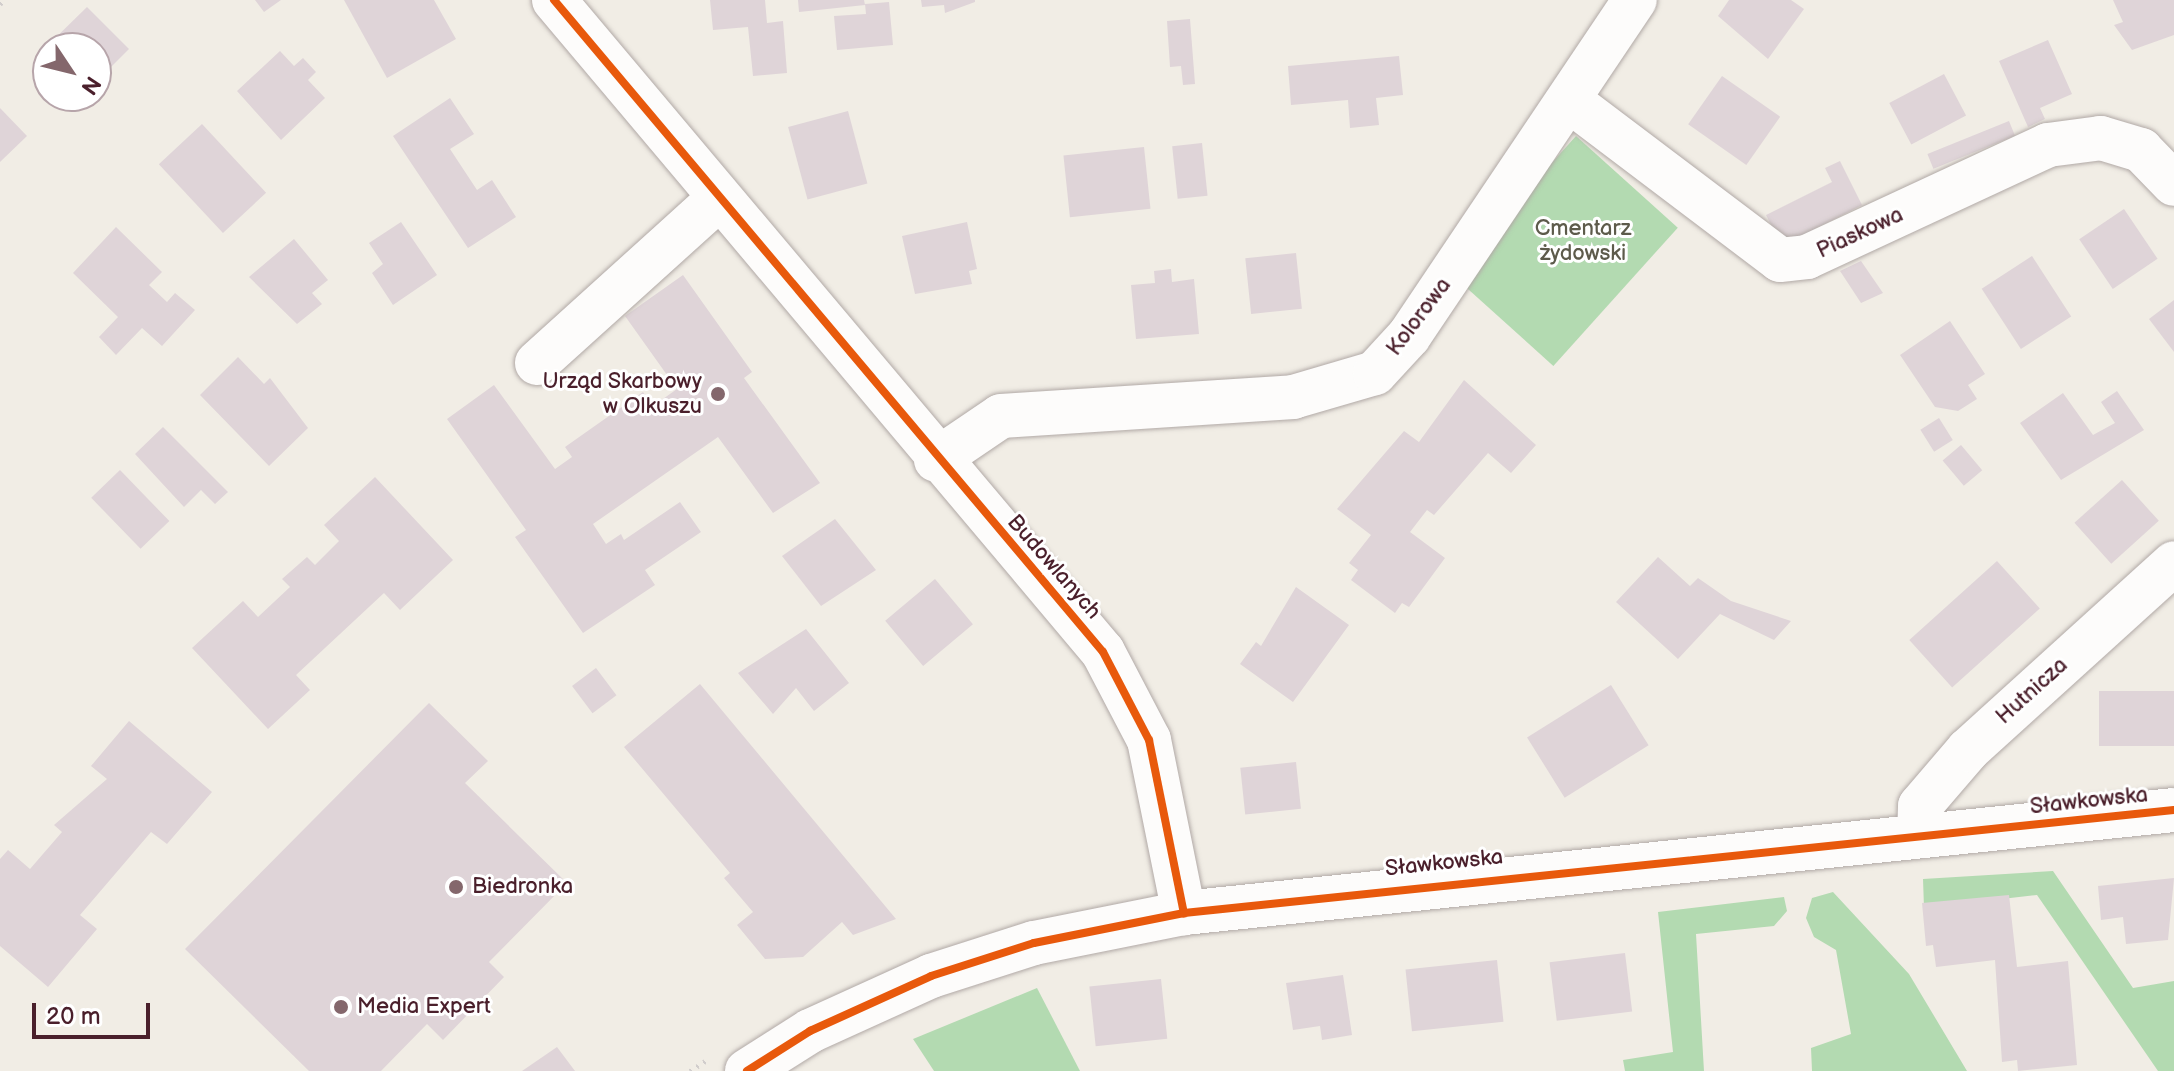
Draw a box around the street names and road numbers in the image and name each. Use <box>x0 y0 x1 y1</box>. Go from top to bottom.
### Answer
street label: Piaskowa <box>1813 202 1907 264</box>
street label: Kolorowa <box>1381 273 1457 361</box>
street label: Budowlanych <box>1001 509 1107 625</box>
street label: Hutnicza <box>1991 652 2073 730</box>
street label: Sławkowska <box>2029 782 2149 820</box>
street label: Sławkowska <box>1384 844 1504 882</box>

